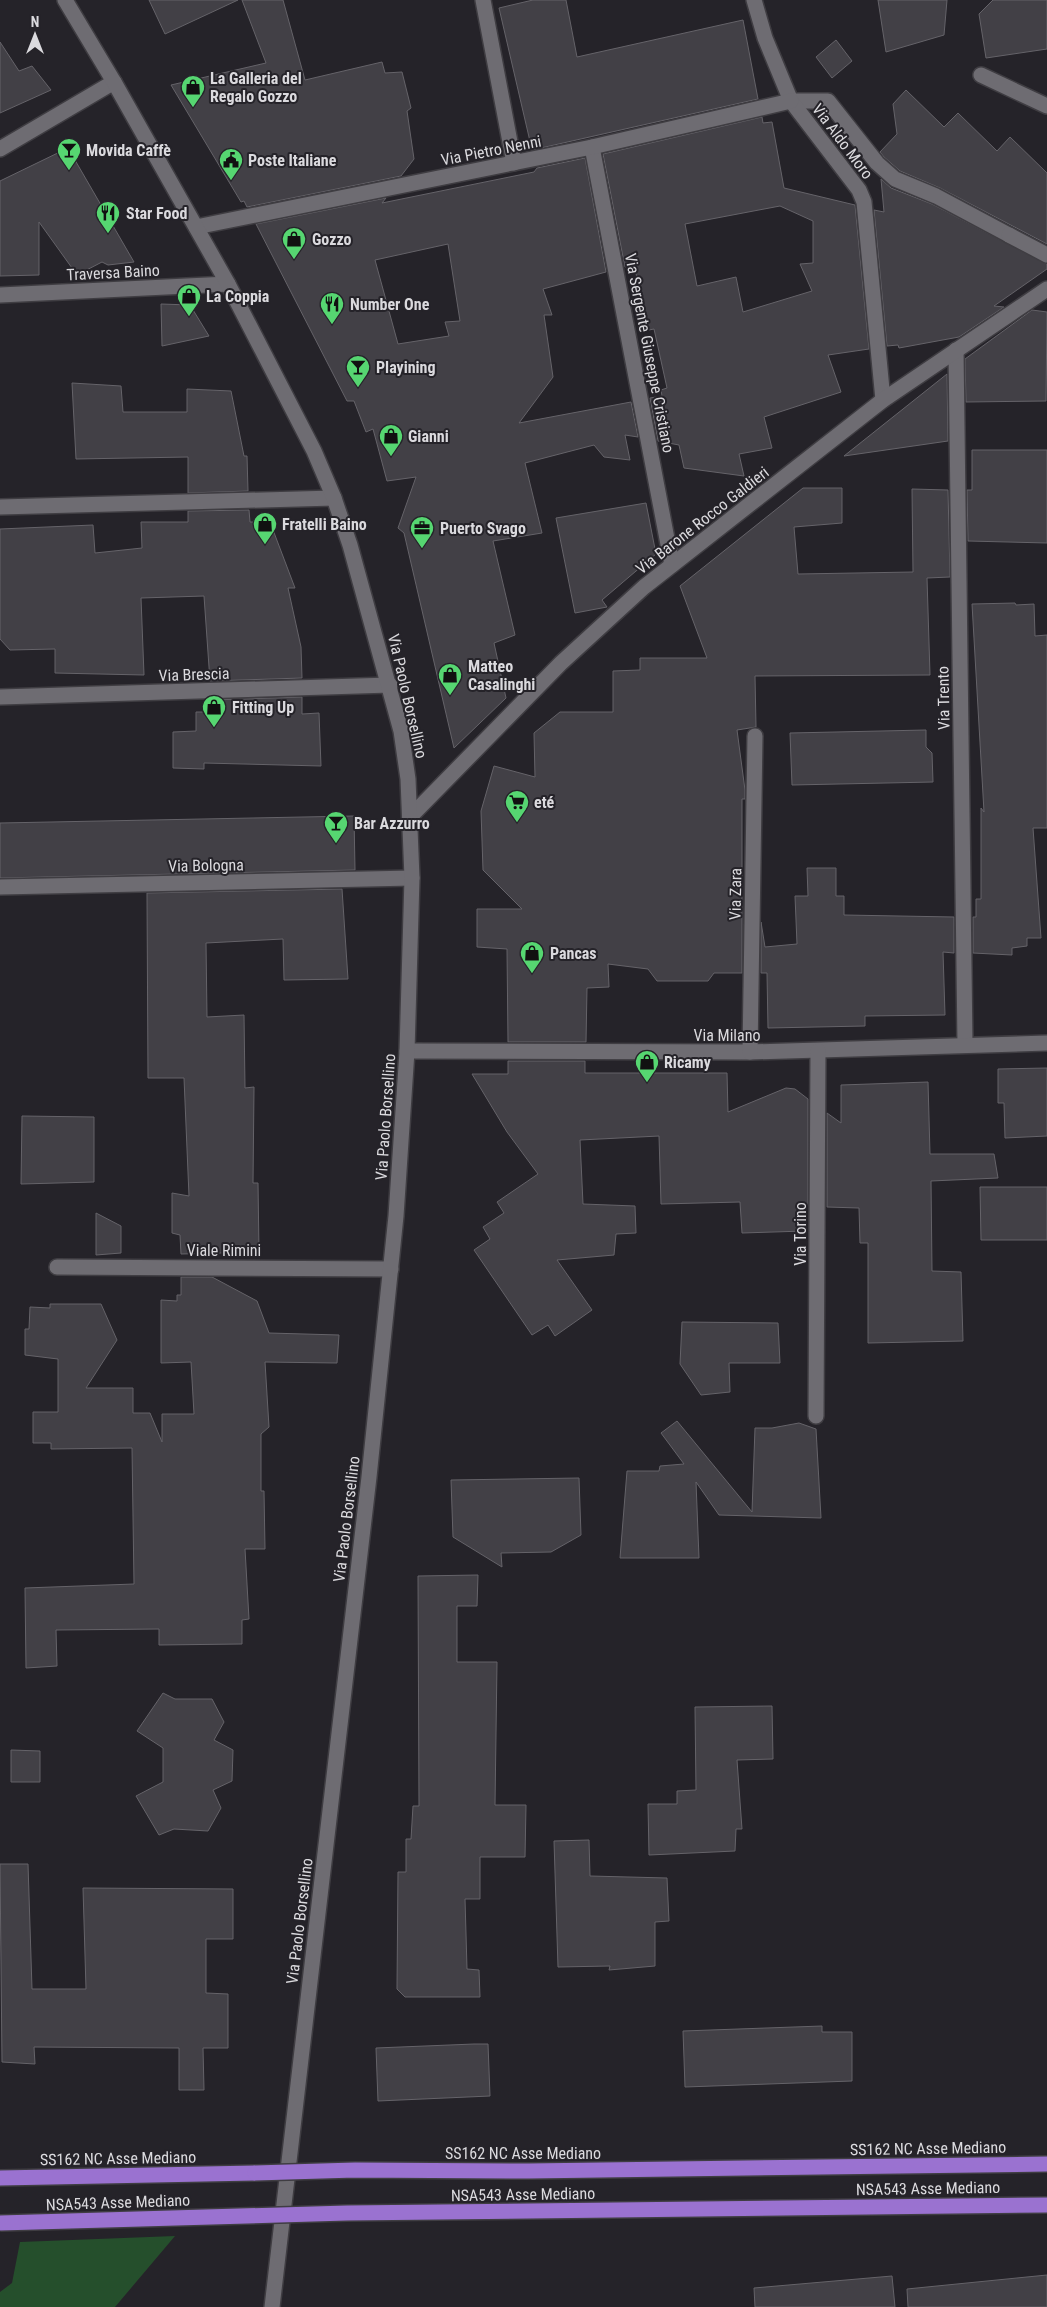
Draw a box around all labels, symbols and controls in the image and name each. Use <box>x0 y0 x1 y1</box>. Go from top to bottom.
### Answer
north arrow <box>10 10 60 60</box>
text: N <box>31 14 39 30</box>
place label: La Galleria del Regalo Gozzo <box>210 69 302 106</box>
shop icon: La Galleria del Regalo Gozzo <box>180 74 206 108</box>
street label: Via Aldo Moro <box>808 100 877 183</box>
street label: Via Pietro Nenni <box>439 131 543 170</box>
bar icon: Movida Caffè <box>56 137 82 171</box>
place label: Movida Caffè <box>86 141 171 160</box>
public building icon: Poste Italiane <box>218 147 244 181</box>
place label: Poste Italiane <box>248 151 337 170</box>
restaurant icon: Star Food <box>95 200 121 234</box>
place label: Star Food <box>126 204 187 223</box>
shop icon: Gozzo <box>281 226 307 260</box>
place label: Gozzo <box>312 230 352 249</box>
street label: Via Sergente Giuseppe Cristiano <box>621 252 678 455</box>
street label: Traversa Baino <box>66 261 160 284</box>
shop icon: La Coppia <box>176 283 202 317</box>
place label: La Coppia <box>206 287 270 306</box>
restaurant icon: Number One <box>319 291 345 325</box>
place label: Number One <box>350 295 430 314</box>
bar icon: Playining <box>345 354 371 388</box>
place label: Playining <box>376 358 436 377</box>
shop icon: Gianni <box>378 423 404 457</box>
place label: Gianni <box>408 427 449 446</box>
street label: Via Barone Rocco Galdieri <box>632 463 773 578</box>
shop icon: Fratelli Baino <box>252 511 278 545</box>
place label: Fratelli Baino <box>282 515 367 534</box>
office icon: Puerto Svago <box>409 515 435 549</box>
place label: Puerto Svago <box>440 519 526 538</box>
street label: Via Paolo Borsellino <box>384 632 431 760</box>
place label: Matteo Casalinghi <box>468 657 535 694</box>
shop icon: Matteo Casalinghi <box>437 662 463 696</box>
street label: Via Brescia <box>158 664 230 685</box>
street label: Via Trento <box>933 666 954 730</box>
shop icon: Fitting Up <box>201 694 227 728</box>
place label: Fitting Up <box>232 698 294 717</box>
supermarket icon: eté <box>504 789 530 823</box>
place label: eté <box>534 793 555 812</box>
bar icon: Bar Azzurro <box>323 810 349 844</box>
place label: Bar Azzurro <box>354 814 430 833</box>
street label: Via Bologna <box>168 855 244 876</box>
street label: Via Zara <box>726 868 745 920</box>
shop icon: Pancas <box>519 940 545 974</box>
place label: Pancas <box>550 944 597 963</box>
street label: Via Milano <box>694 1026 760 1045</box>
shop icon: Ricamy <box>634 1049 660 1083</box>
street label: Via Paolo Borsellino <box>372 1053 399 1181</box>
place label: Ricamy <box>664 1053 711 1072</box>
street label: Via Torino <box>791 1202 810 1266</box>
street label: Viale Rimini <box>187 1241 261 1260</box>
street label: Via Paolo Borsellino <box>329 1455 364 1583</box>
street label: Via Paolo Borsellino <box>282 1857 317 1985</box>
street label: SS162 NC Asse Mediano <box>850 2138 1006 2159</box>
street label: SS162 NC Asse Mediano <box>445 2144 601 2163</box>
street label: SS162 NC Asse Mediano <box>40 2148 196 2169</box>
street label: NSA543 Asse Mediano <box>856 2178 1000 2199</box>
street label: NSA543 Asse Mediano <box>451 2184 595 2205</box>
street label: NSA543 Asse Mediano <box>46 2190 191 2215</box>

